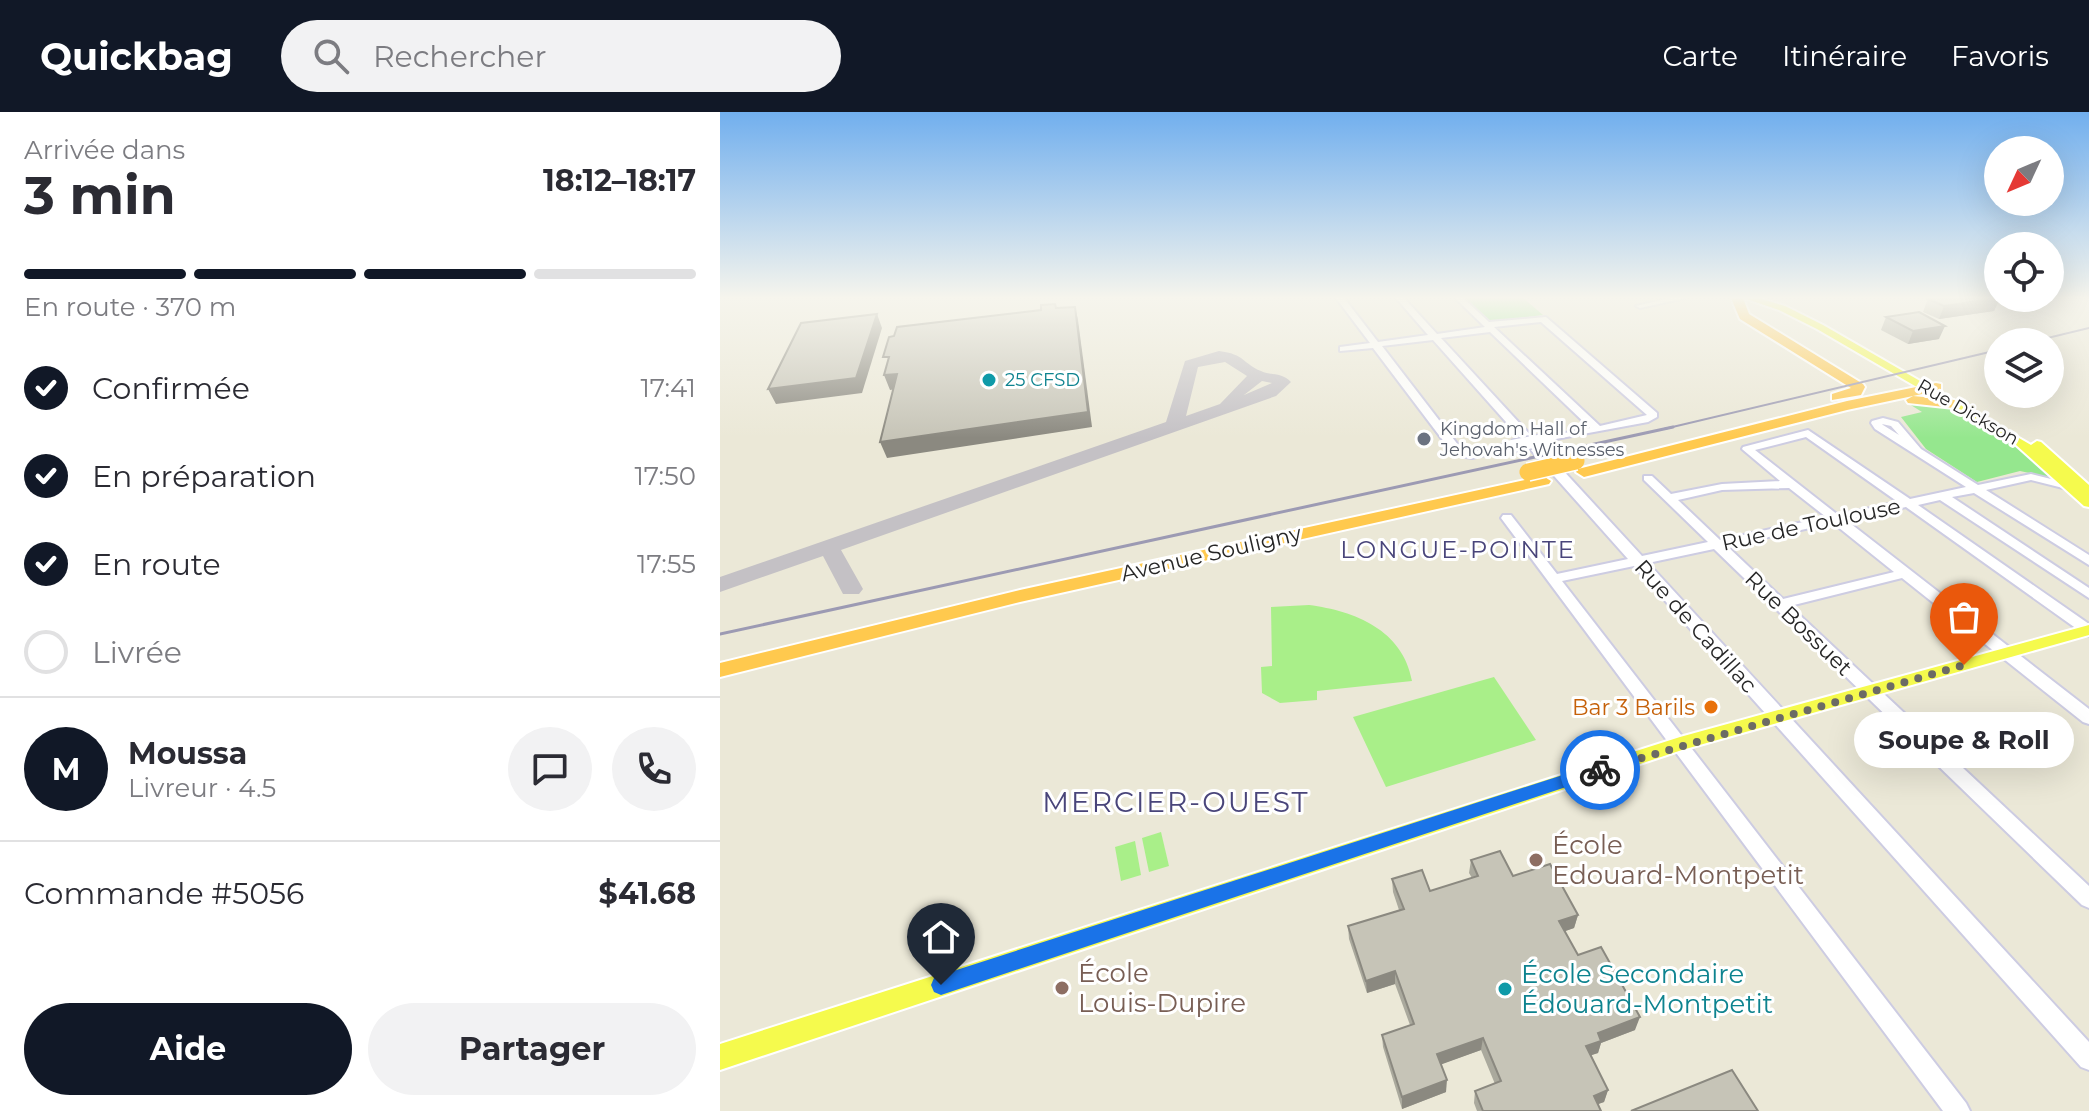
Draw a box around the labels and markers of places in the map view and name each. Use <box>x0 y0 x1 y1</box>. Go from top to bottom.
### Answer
place label: 25 CFSD <box>1005 369 1080 391</box>
marker: 25 CFSD <box>980 371 998 389</box>
place label: Kingdom Hall of Jehovah's Witnesses <box>1439 418 1625 461</box>
marker: Kingdom Hall of Jehovah's Witnesses <box>1415 430 1433 448</box>
pin <box>1930 583 1998 665</box>
place label: Bar 3 Barils <box>1572 694 1695 721</box>
marker: Bar 3 Barils <box>1702 698 1720 716</box>
callout: Soupe & Roll <box>1854 713 2074 769</box>
place label: École Edouard-Montpetit <box>1552 829 1804 891</box>
marker: École Edouard-Montpetit <box>1527 851 1545 869</box>
pin <box>907 903 975 985</box>
place label: École Louis-Dupire <box>1078 957 1246 1019</box>
place label: École Secondaire Édouard-Montpetit <box>1521 958 1773 1020</box>
marker: École Louis-Dupire <box>1053 979 1071 997</box>
marker: École Secondaire Édouard-Montpetit <box>1496 980 1514 998</box>

